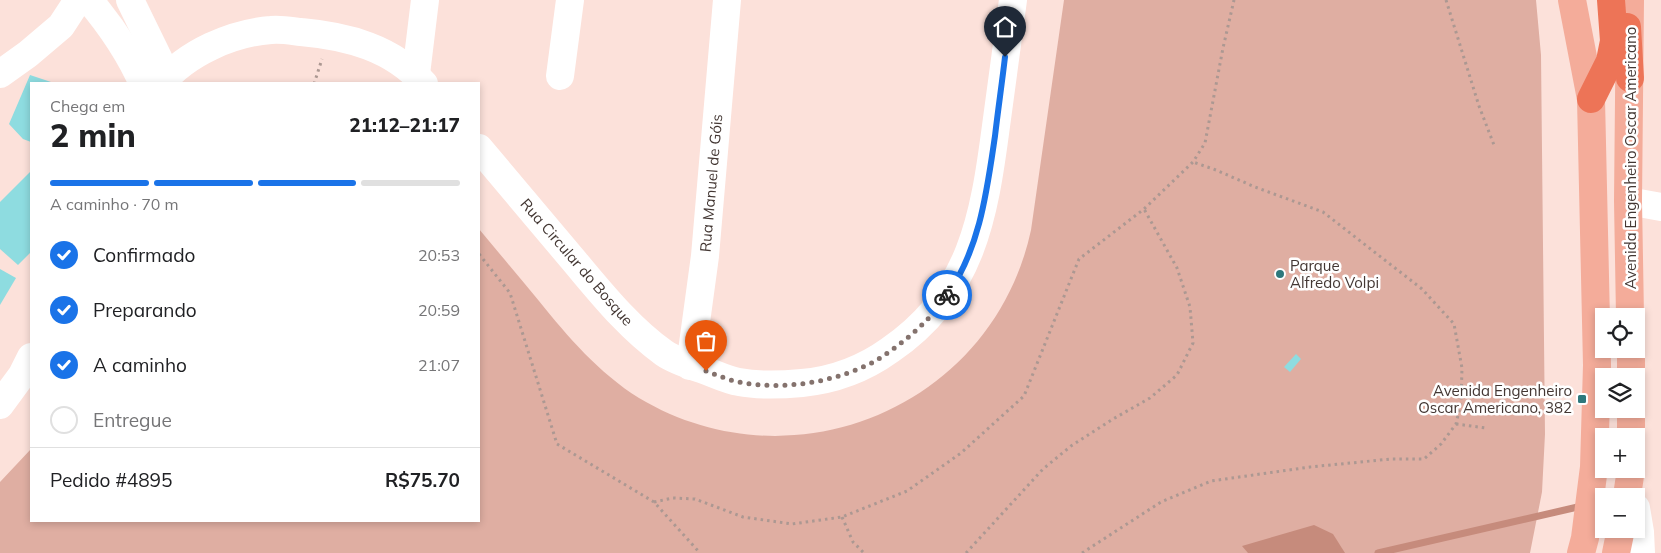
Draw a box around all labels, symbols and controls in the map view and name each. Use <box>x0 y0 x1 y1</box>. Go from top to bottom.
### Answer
pin <box>984 6 1026 57</box>
icon: home <box>991 13 1019 41</box>
street label: Avenida Engenheiro Oscar Americano <box>1621 27 1640 289</box>
text: Chega em <box>50 96 125 116</box>
text: 21:12–21:17 <box>349 113 460 137</box>
street label: Rua Manuel de Góis <box>695 113 727 253</box>
text: 2 min <box>50 115 136 155</box>
text: A caminho · 70 m <box>50 194 179 214</box>
street label: Rua Circular do Bosque <box>516 194 638 330</box>
icon: check <box>50 241 78 269</box>
text: Confirmado <box>93 243 195 267</box>
text: 20:53 <box>418 245 460 265</box>
place label: Parque Alfredo Volpi <box>1290 256 1379 292</box>
marker: Parque Alfredo Volpi <box>1274 268 1286 280</box>
courier <box>922 270 972 320</box>
icon: bike <box>933 281 961 309</box>
icon: check <box>50 296 78 324</box>
text: Preparando <box>93 298 197 322</box>
text: 20:59 <box>418 300 460 320</box>
map controls <box>1595 308 1645 538</box>
button: locate <box>1595 308 1645 358</box>
pin <box>685 320 727 371</box>
icon: bag <box>692 327 720 355</box>
icon: check <box>50 351 78 379</box>
text: A caminho <box>93 353 187 377</box>
text: 21:07 <box>418 355 460 375</box>
button: layers <box>1595 368 1645 418</box>
place label: Avenida Engenheiro Oscar Americano, 382 <box>1418 381 1572 417</box>
marker: Avenida Engenheiro Oscar Americano, 382 <box>1576 393 1588 405</box>
text: Entregue <box>93 408 172 432</box>
button: + <box>1595 428 1645 478</box>
text: Pedido #4895 <box>50 468 172 492</box>
text: R$75.70 <box>385 468 460 492</box>
button: − <box>1595 488 1645 538</box>

